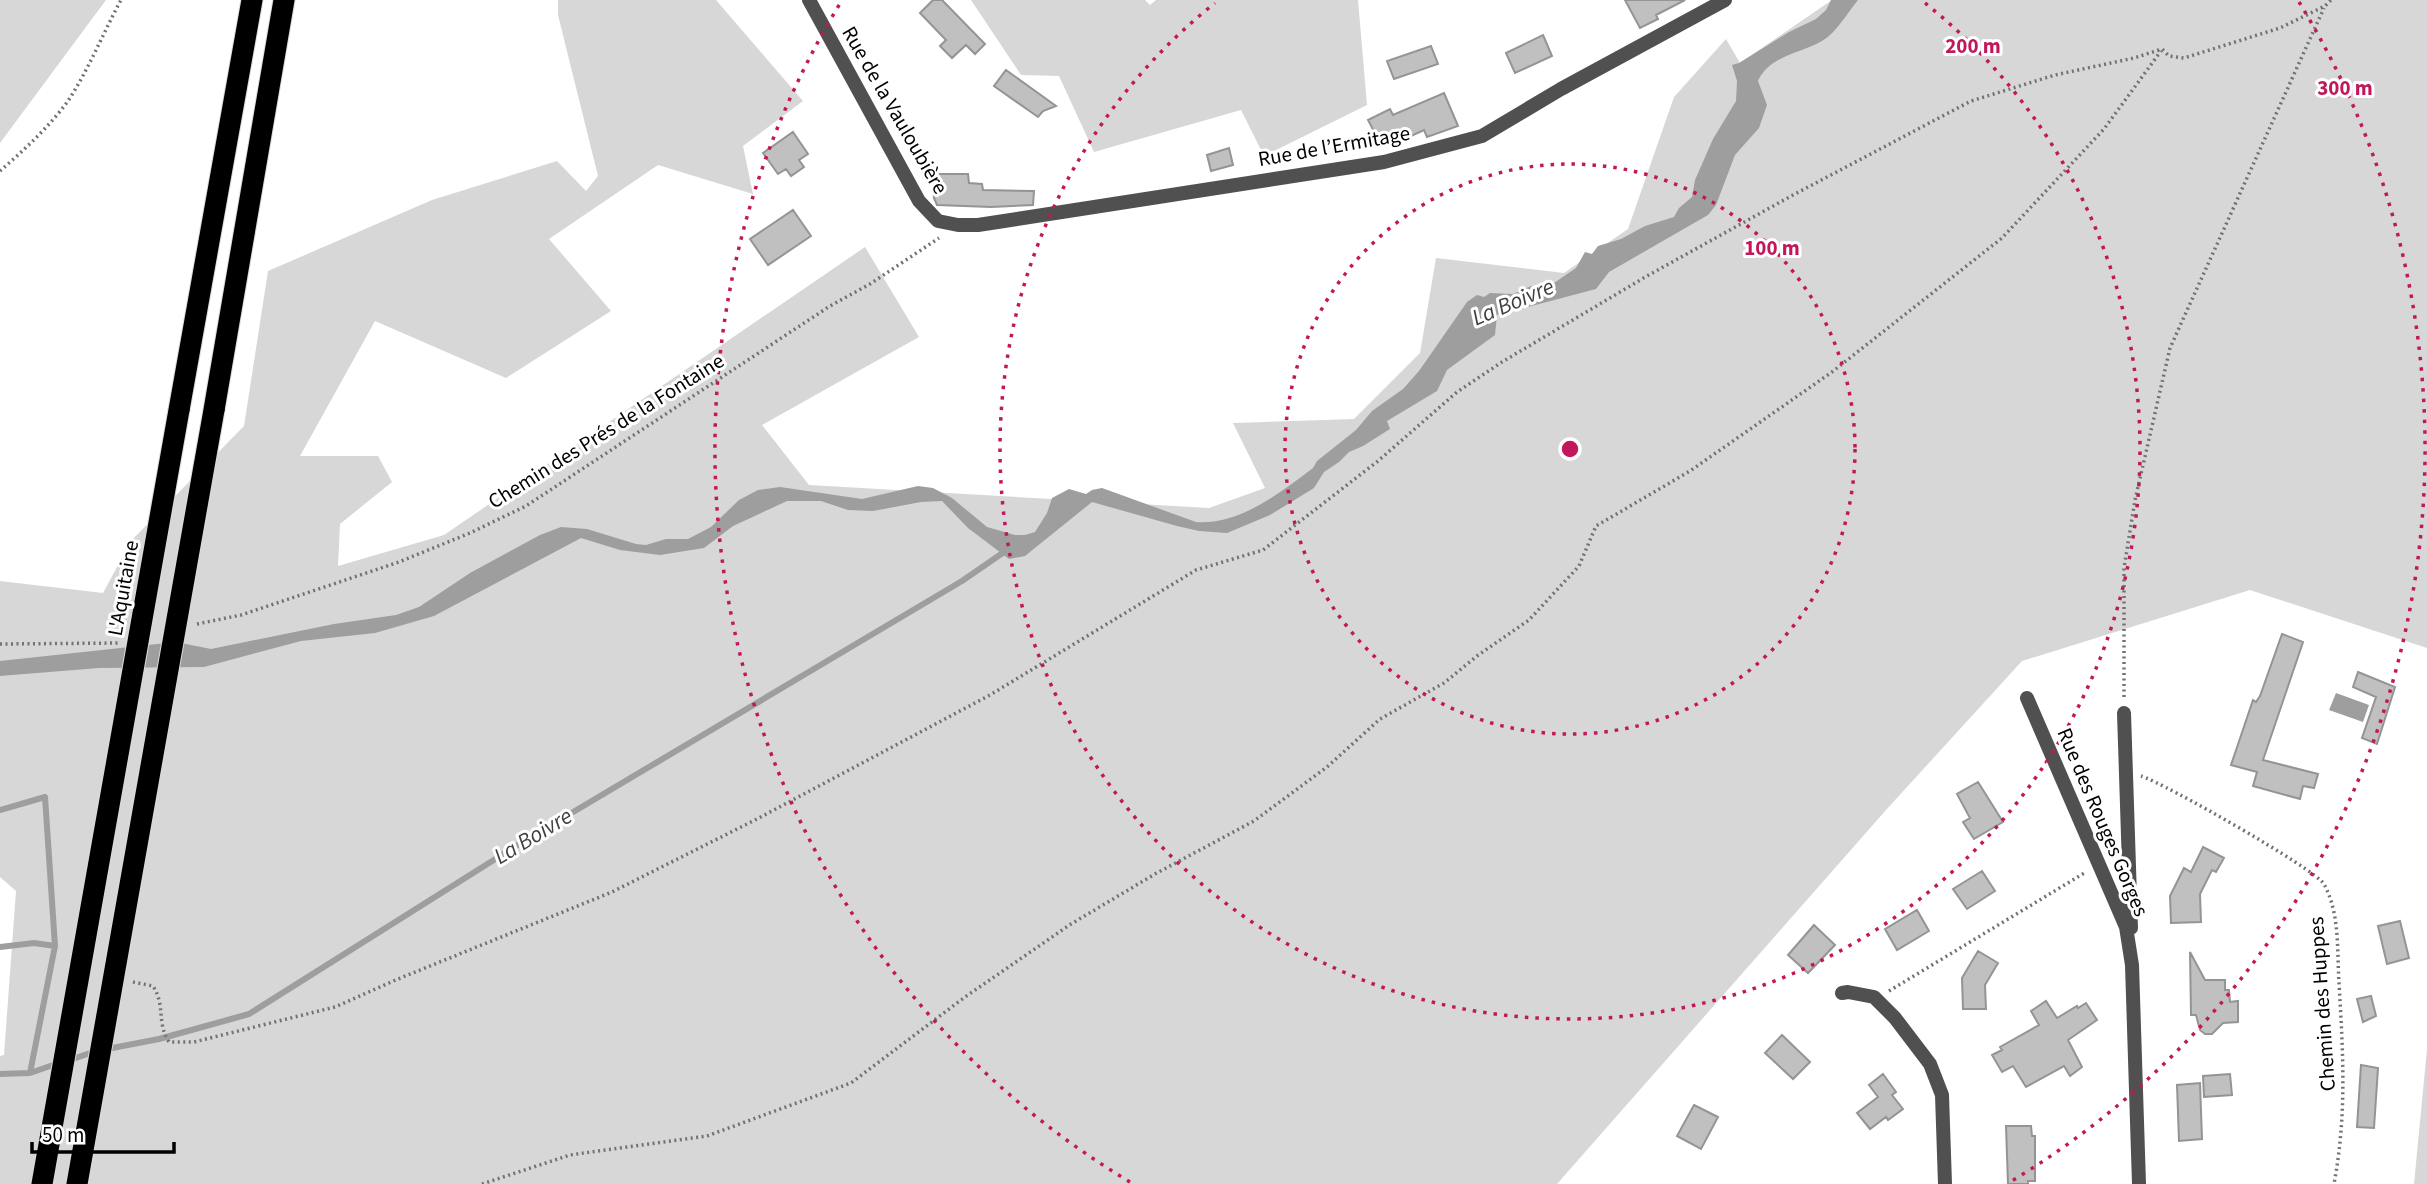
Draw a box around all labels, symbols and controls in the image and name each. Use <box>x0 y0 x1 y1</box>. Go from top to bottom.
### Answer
street label: Rue de la Vauloubière <box>835 20 955 200</box>
text: 200 m <box>1945 31 2001 61</box>
text: 300 m <box>2317 73 2373 103</box>
street label: Rue de l’Ermitage <box>1256 118 1412 174</box>
text: 100 m <box>1744 233 1800 263</box>
water label: La Boivre <box>1467 270 1559 334</box>
street label: Chemin des Prés de la Fontaine <box>482 346 730 516</box>
centre of rings <box>1558 437 1582 461</box>
street label: L'Aquitaine <box>100 538 146 638</box>
street label: Rue des Rouges Gorges <box>2050 723 2156 921</box>
water label: La Boivre <box>487 800 579 872</box>
street label: Chemin des Huppes <box>2301 916 2343 1092</box>
scale bar <box>32 1110 173 1154</box>
text: 50 m <box>42 1120 84 1150</box>

